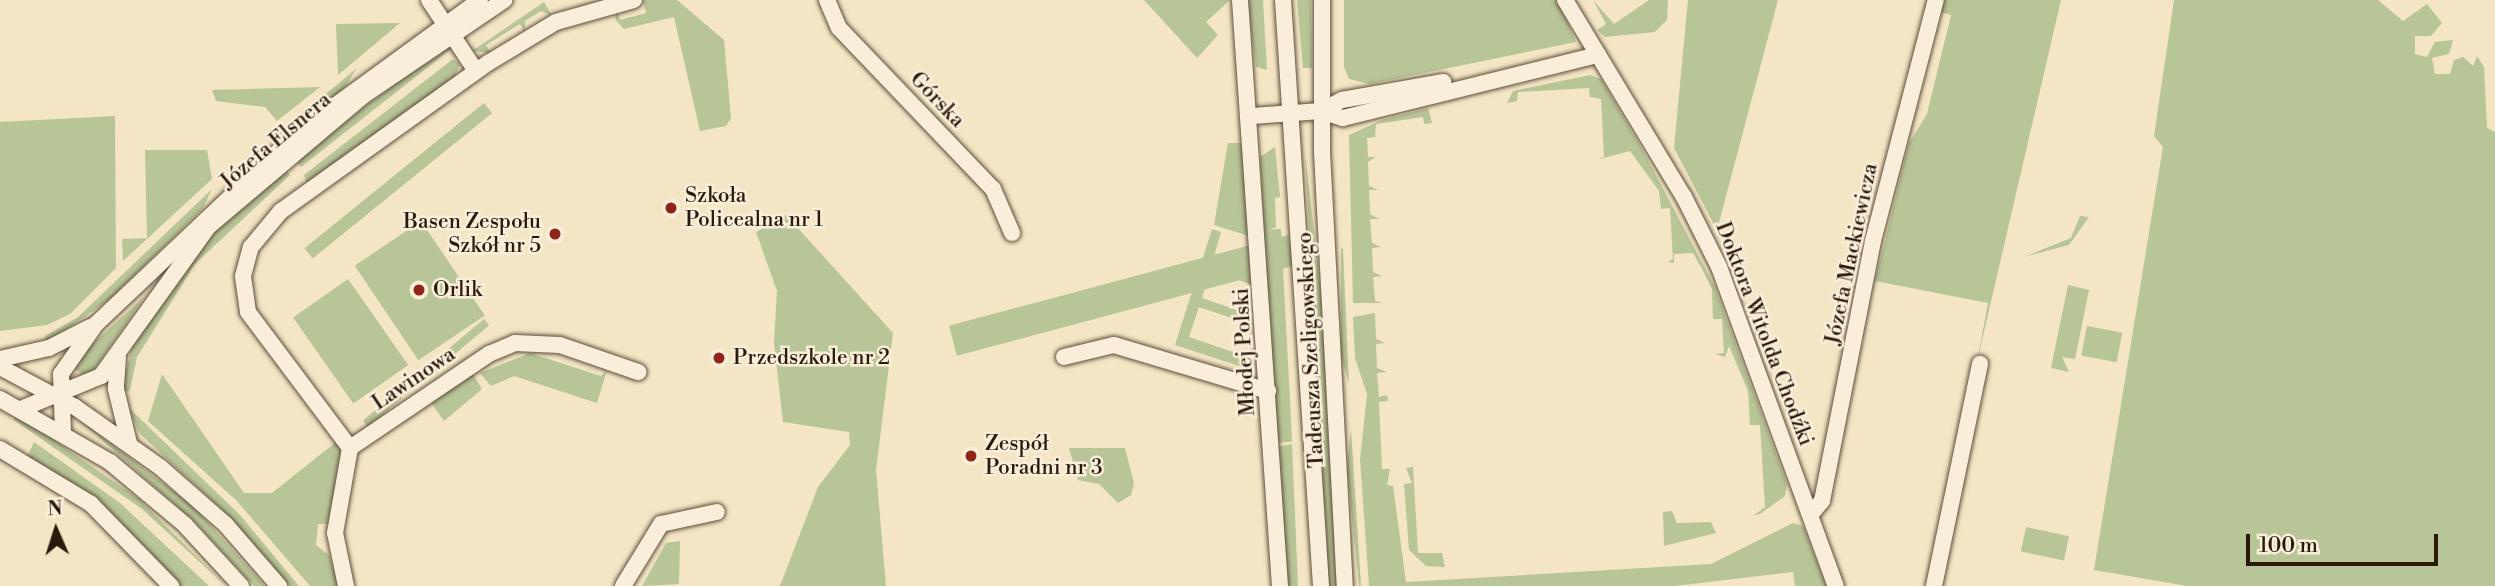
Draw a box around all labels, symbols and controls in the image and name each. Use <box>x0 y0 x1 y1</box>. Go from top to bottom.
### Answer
street label: Górska <box>904 67 970 133</box>
street label: Józefa Elsnera <box>216 87 336 195</box>
street label: Józefa Mackiewicza <box>1820 161 1884 347</box>
place label: Szkoła Policealna nr 1 <box>685 183 823 233</box>
marker: Szkoła Policealna nr 1 <box>663 200 679 216</box>
place label: Basen Zespołu Szkół nr 5 <box>403 209 541 259</box>
street label: Doktora Witolda Chodźki <box>1710 219 1818 449</box>
marker: Basen Zespołu Szkół nr 5 <box>547 226 563 242</box>
street label: Tadeusza Szeligowskiego <box>1292 231 1330 469</box>
place label: Orlik <box>433 277 482 303</box>
marker: Orlik <box>411 282 427 298</box>
street label: Młodej Polski <box>1229 287 1261 417</box>
street label: Lawinowa <box>368 342 460 416</box>
place label: Przedszkole nr 2 <box>733 345 890 371</box>
marker: Przedszkole nr 2 <box>711 350 727 366</box>
place label: Zespół Poradni nr 3 <box>985 431 1103 481</box>
marker: Zespół Poradni nr 3 <box>963 448 979 464</box>
north arrow <box>21 495 91 565</box>
text: N <box>47 497 63 521</box>
scale bar <box>2250 520 2442 564</box>
text: 100 m <box>2259 533 2318 559</box>

